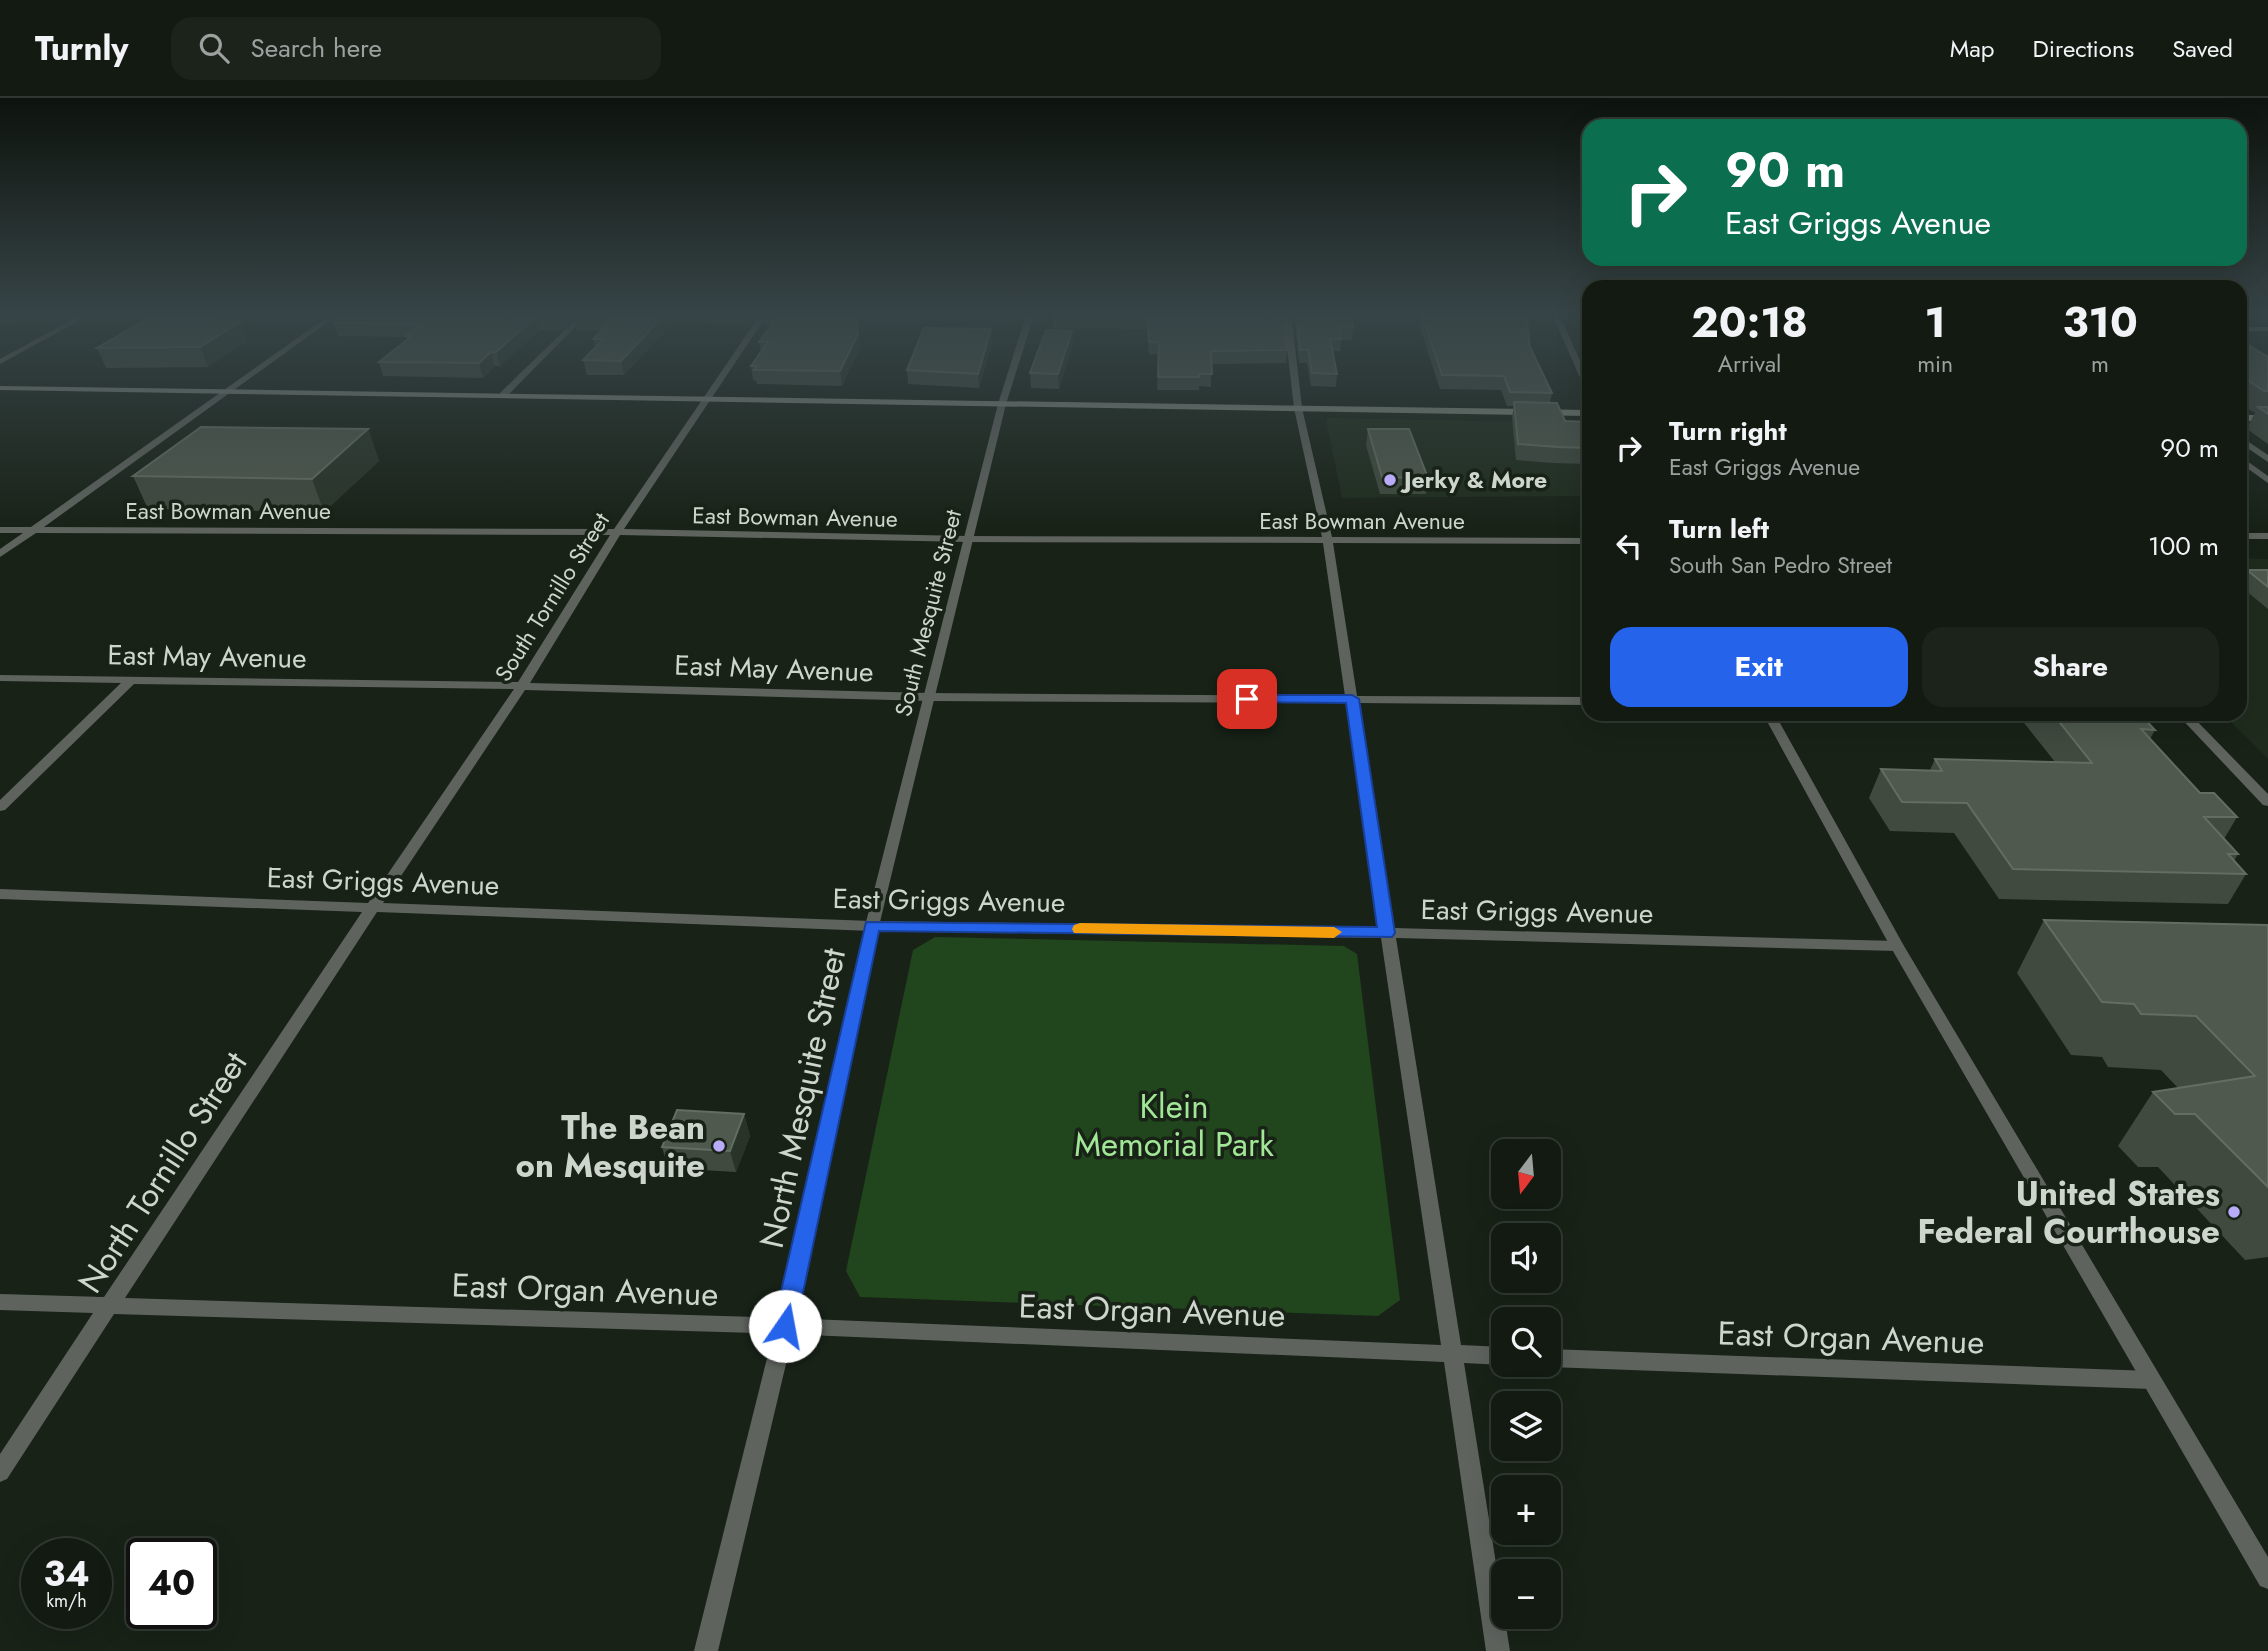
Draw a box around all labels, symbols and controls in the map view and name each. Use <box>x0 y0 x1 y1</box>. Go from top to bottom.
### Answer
search box <box>171 17 661 80</box>
text: Turnly <box>35 25 129 72</box>
icon: search <box>195 29 233 67</box>
text: Search here <box>251 29 382 67</box>
text: Map <box>1950 31 1995 66</box>
text: Directions <box>2033 31 2134 66</box>
text: Saved <box>2172 31 2233 66</box>
text: 90 m <box>1725 135 1845 205</box>
icon: right <box>1610 147 1701 238</box>
text: East Griggs Avenue <box>1725 200 1991 246</box>
text: 20:18 <box>1691 292 1808 353</box>
text: 1 <box>1924 292 1946 353</box>
text: 310 <box>2062 292 2138 353</box>
text: Arrival <box>1718 347 1781 381</box>
text: min <box>1917 347 1953 381</box>
text: m <box>2091 347 2109 381</box>
text: Turn right <box>1669 412 1787 450</box>
icon: right <box>1610 429 1648 467</box>
text: 90 m <box>2160 429 2219 467</box>
text: East Griggs Avenue <box>1669 450 1860 484</box>
place label: Jerky & More <box>1400 463 1547 497</box>
marker: Jerky & More <box>1382 472 1398 488</box>
street label: East Bowman Avenue <box>125 494 331 528</box>
street label: East Bowman Avenue <box>692 498 898 536</box>
street label: East Bowman Avenue <box>1259 504 1465 538</box>
street label: South Tornillo Street <box>486 506 618 688</box>
street label: South Mesquite Street <box>886 506 970 720</box>
text: Turn left <box>1669 510 1769 548</box>
icon: left <box>1610 527 1648 565</box>
text: 100 m <box>2148 527 2219 565</box>
text: South San Pedro Street <box>1669 548 1892 582</box>
button: Exit <box>1610 627 1908 707</box>
button: Share <box>1922 627 2219 707</box>
street label: East May Avenue <box>107 634 307 679</box>
street label: East May Avenue <box>674 645 874 692</box>
pin <box>1217 669 1277 729</box>
icon: arrive <box>1228 680 1266 718</box>
street label: East Griggs Avenue <box>266 857 500 906</box>
street label: East Griggs Avenue <box>832 878 1066 923</box>
street label: East Griggs Avenue <box>1420 889 1654 934</box>
street label: North Mesquite Street <box>748 944 857 1252</box>
street label: North Tornillo Street <box>67 1042 258 1302</box>
park label: Klein Memorial Park <box>1074 1083 1274 1168</box>
place label: The Bean on Mesquite <box>515 1104 705 1189</box>
marker: The Bean on Mesquite <box>711 1138 727 1154</box>
north arrow <box>1491 1139 1561 1209</box>
map controls <box>1491 1139 1561 1629</box>
place label: United States Federal Courthouse <box>1918 1170 2220 1255</box>
marker: United States Federal Courthouse <box>2226 1204 2242 1220</box>
button: sound <box>1491 1223 1561 1293</box>
street label: East Organ Avenue <box>451 1261 719 1318</box>
street label: East Organ Avenue <box>1018 1282 1286 1339</box>
position arrow <box>748 1289 822 1363</box>
button: search <box>1491 1307 1561 1377</box>
street label: East Organ Avenue <box>1717 1309 1985 1366</box>
button: layers <box>1491 1391 1561 1461</box>
button: + <box>1491 1475 1561 1545</box>
speed limit sign: 40 <box>126 1538 217 1629</box>
text: 34 <box>43 1549 90 1599</box>
button: − <box>1491 1559 1561 1629</box>
text: km/h <box>46 1588 87 1614</box>

